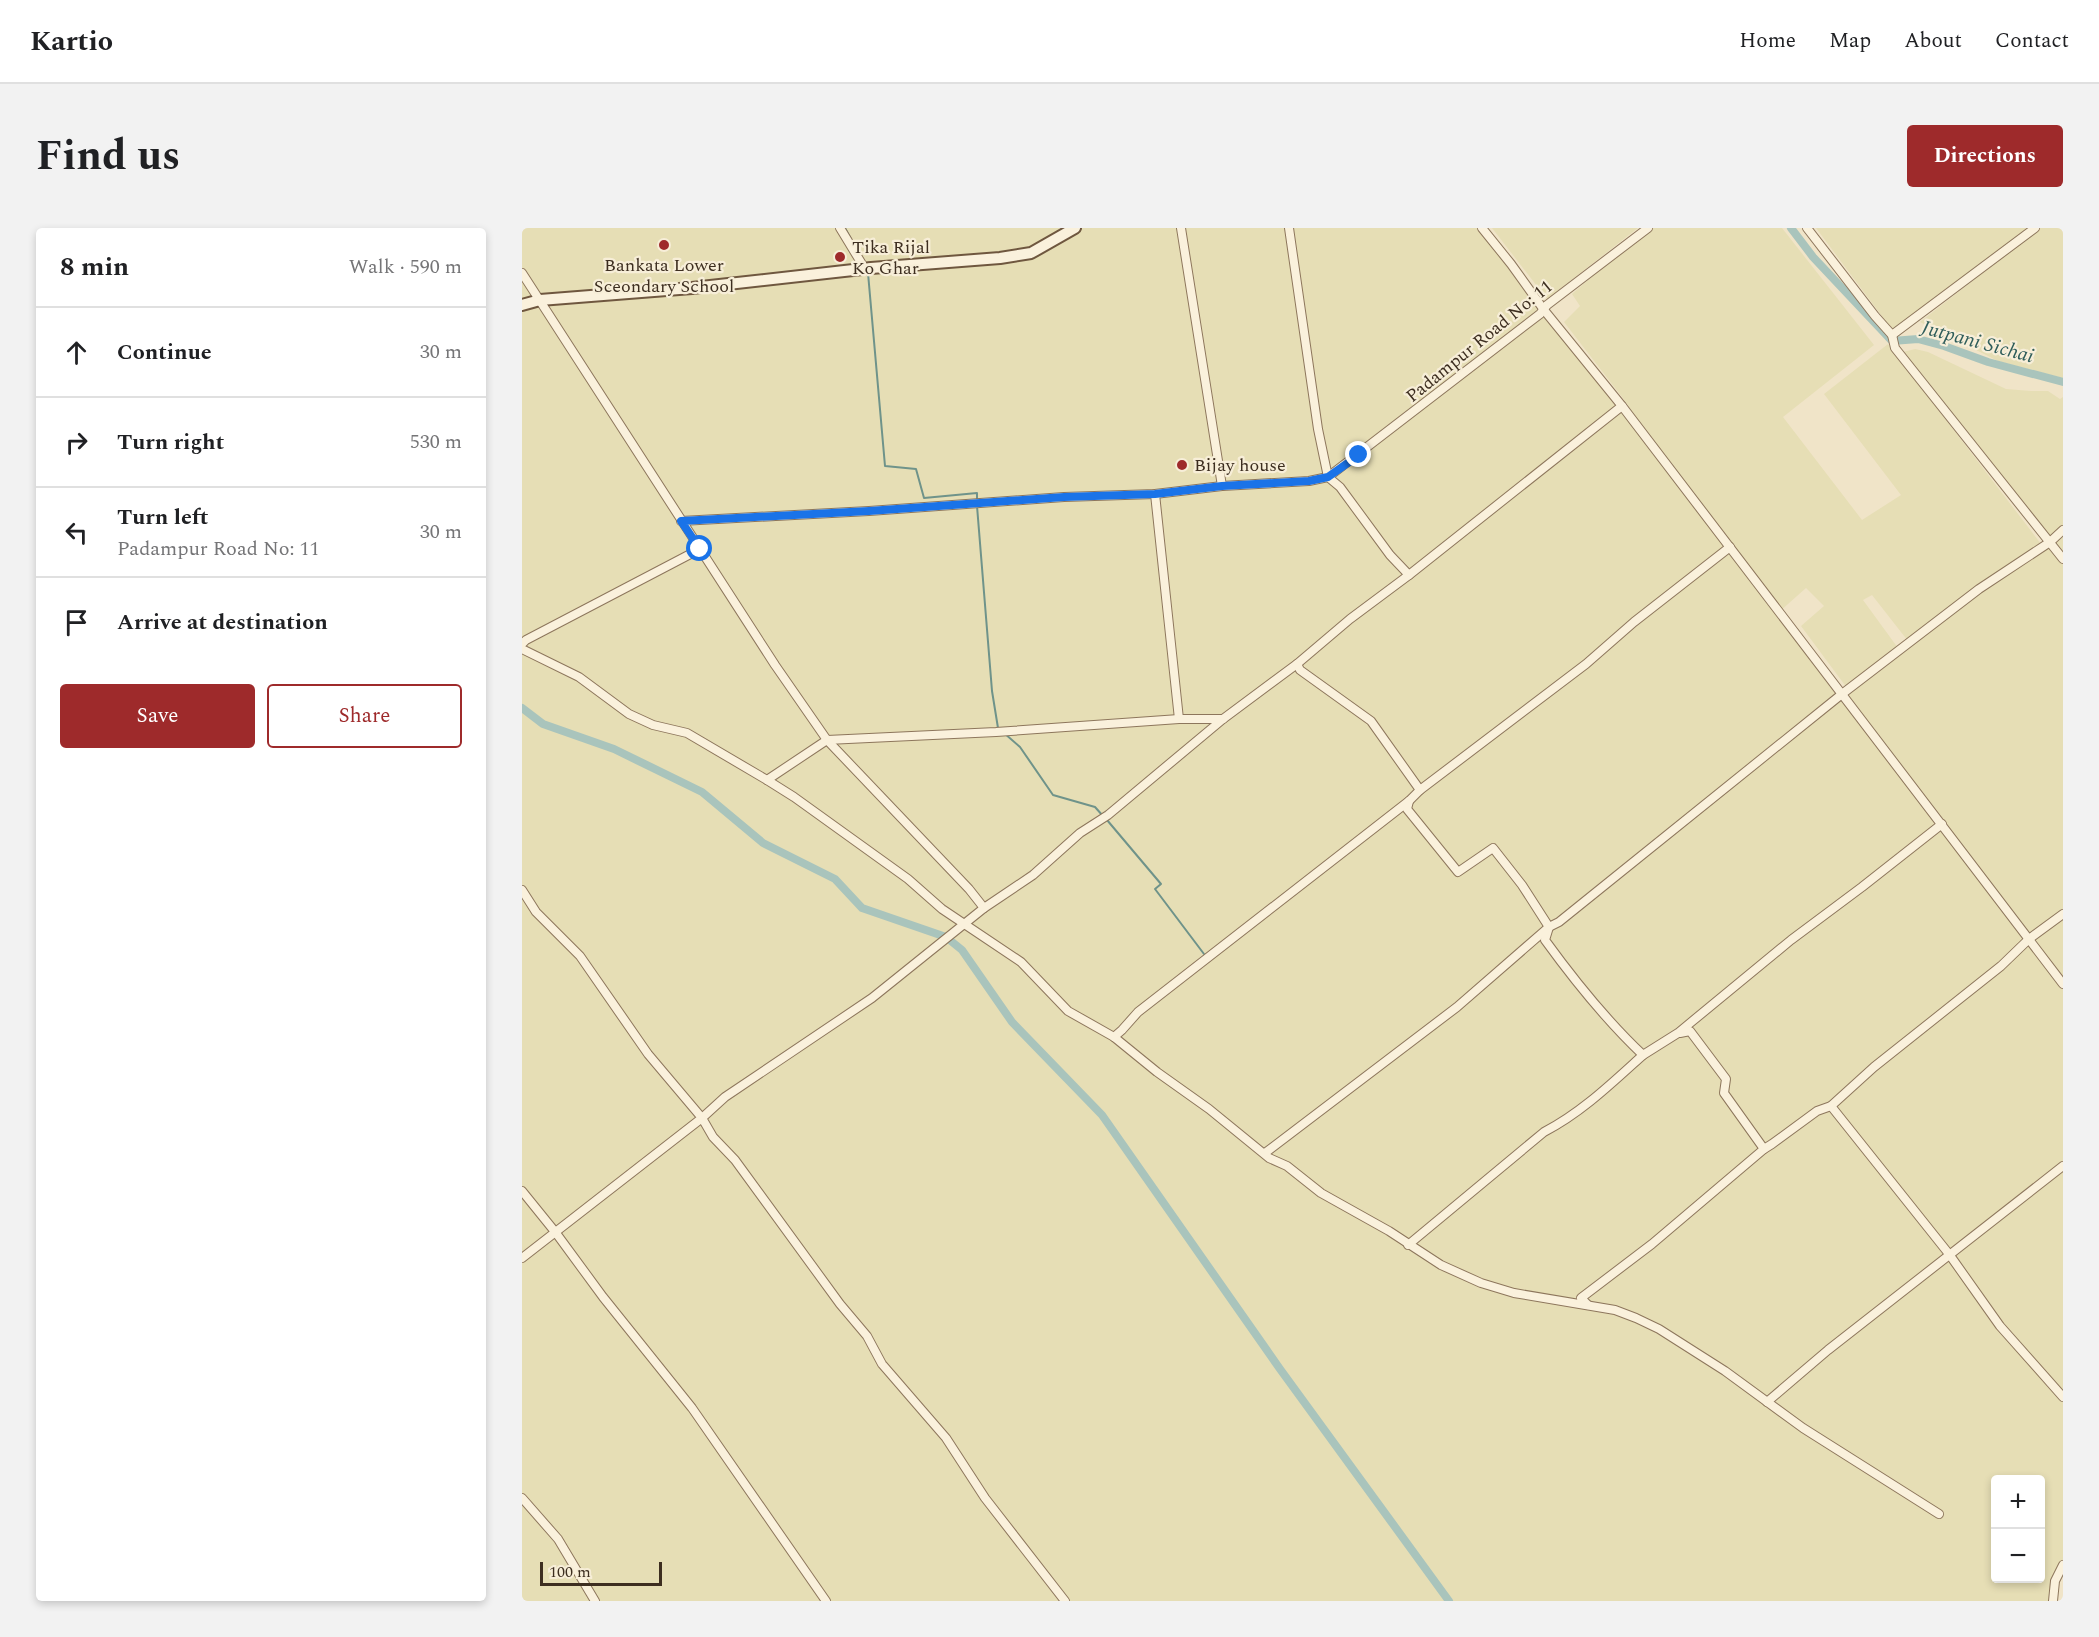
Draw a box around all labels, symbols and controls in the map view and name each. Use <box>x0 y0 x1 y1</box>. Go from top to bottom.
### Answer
text: Kartio <box>30 20 113 63</box>
text: Home <box>1739 25 1796 57</box>
text: Map <box>1829 25 1871 57</box>
text: About <box>1904 25 1962 57</box>
text: Contact <box>1995 25 2069 57</box>
text: Find us <box>36 125 180 188</box>
button: Directions <box>1907 125 2063 187</box>
place label: Tika Rijal Ko Ghar <box>852 234 930 282</box>
marker: Bankata Lower Sceondary School <box>657 238 671 252</box>
text: 8 min <box>60 247 129 287</box>
marker: Tika Rijal Ko Ghar <box>833 250 847 264</box>
text: Walk · 590 m <box>349 252 462 282</box>
place label: Bankata Lower Sceondary School <box>594 252 734 300</box>
street label: Padampur Road No: 11 <box>1400 274 1559 409</box>
water label: Jutpani Sichai <box>1916 312 2037 371</box>
icon: ahead <box>60 336 93 369</box>
text: Continue <box>117 336 212 369</box>
text: 30 m <box>420 337 462 367</box>
icon: right <box>60 426 93 459</box>
text: Turn right <box>117 426 224 459</box>
text: 530 m <box>410 427 462 457</box>
route end <box>1345 441 1371 467</box>
place label: Bijay house <box>1194 452 1286 479</box>
marker: Bijay house <box>1175 458 1189 472</box>
text: Turn left <box>117 501 209 534</box>
icon: left <box>60 516 93 549</box>
text: 30 m <box>420 517 462 547</box>
text: Padampur Road No: 11 <box>117 534 319 564</box>
route start <box>686 535 712 561</box>
icon: arrive <box>60 606 93 639</box>
text: Arrive at destination <box>117 606 328 639</box>
button: Save <box>60 684 255 748</box>
button: Share <box>267 684 462 748</box>
map controls <box>1991 1475 2045 1583</box>
button: + <box>1991 1475 2045 1529</box>
button: − <box>1991 1529 2045 1583</box>
scale bar <box>540 1559 662 1586</box>
text: 100 m <box>549 1560 591 1584</box>

